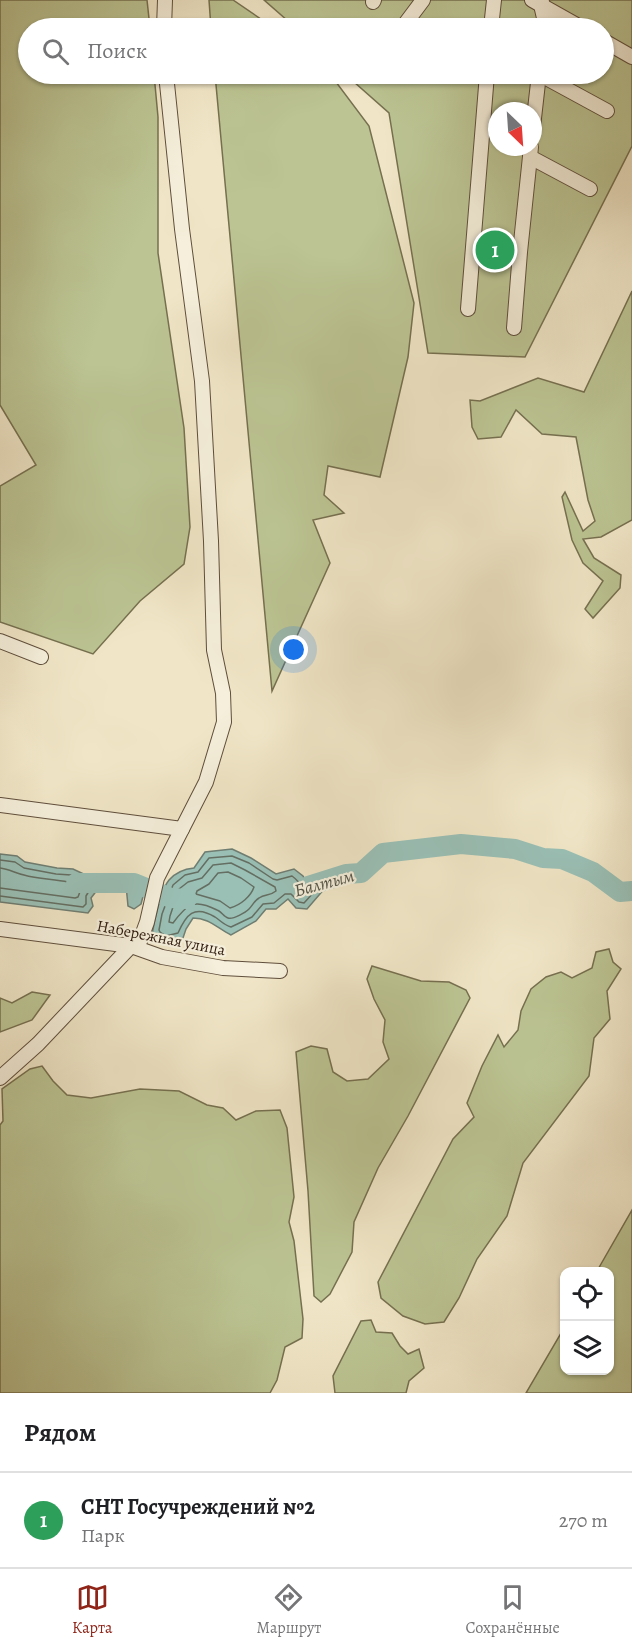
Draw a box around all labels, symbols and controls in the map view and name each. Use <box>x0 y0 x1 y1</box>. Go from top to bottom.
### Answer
search box <box>18 18 614 84</box>
icon: search <box>39 35 72 68</box>
text: Поиск <box>87 36 147 66</box>
north arrow <box>488 102 542 156</box>
pin: 1 <box>476 228 514 272</box>
your location <box>279 635 308 664</box>
water label: Балтым <box>291 863 357 903</box>
street label: Набережная улица <box>95 915 228 961</box>
map controls <box>560 1267 614 1375</box>
button: locate <box>560 1267 614 1321</box>
button: layers <box>560 1321 614 1375</box>
text: Рядом <box>24 1415 96 1450</box>
text: СНТ Госучреждений №2 <box>81 1492 315 1522</box>
text: 1 <box>40 1507 47 1534</box>
text: 270 m <box>559 1507 608 1534</box>
text: Парк <box>81 1522 125 1549</box>
tab: Карта <box>72 1581 112 1639</box>
tab: Маршрут <box>257 1581 321 1639</box>
tab: Сохранённые <box>466 1581 560 1639</box>

